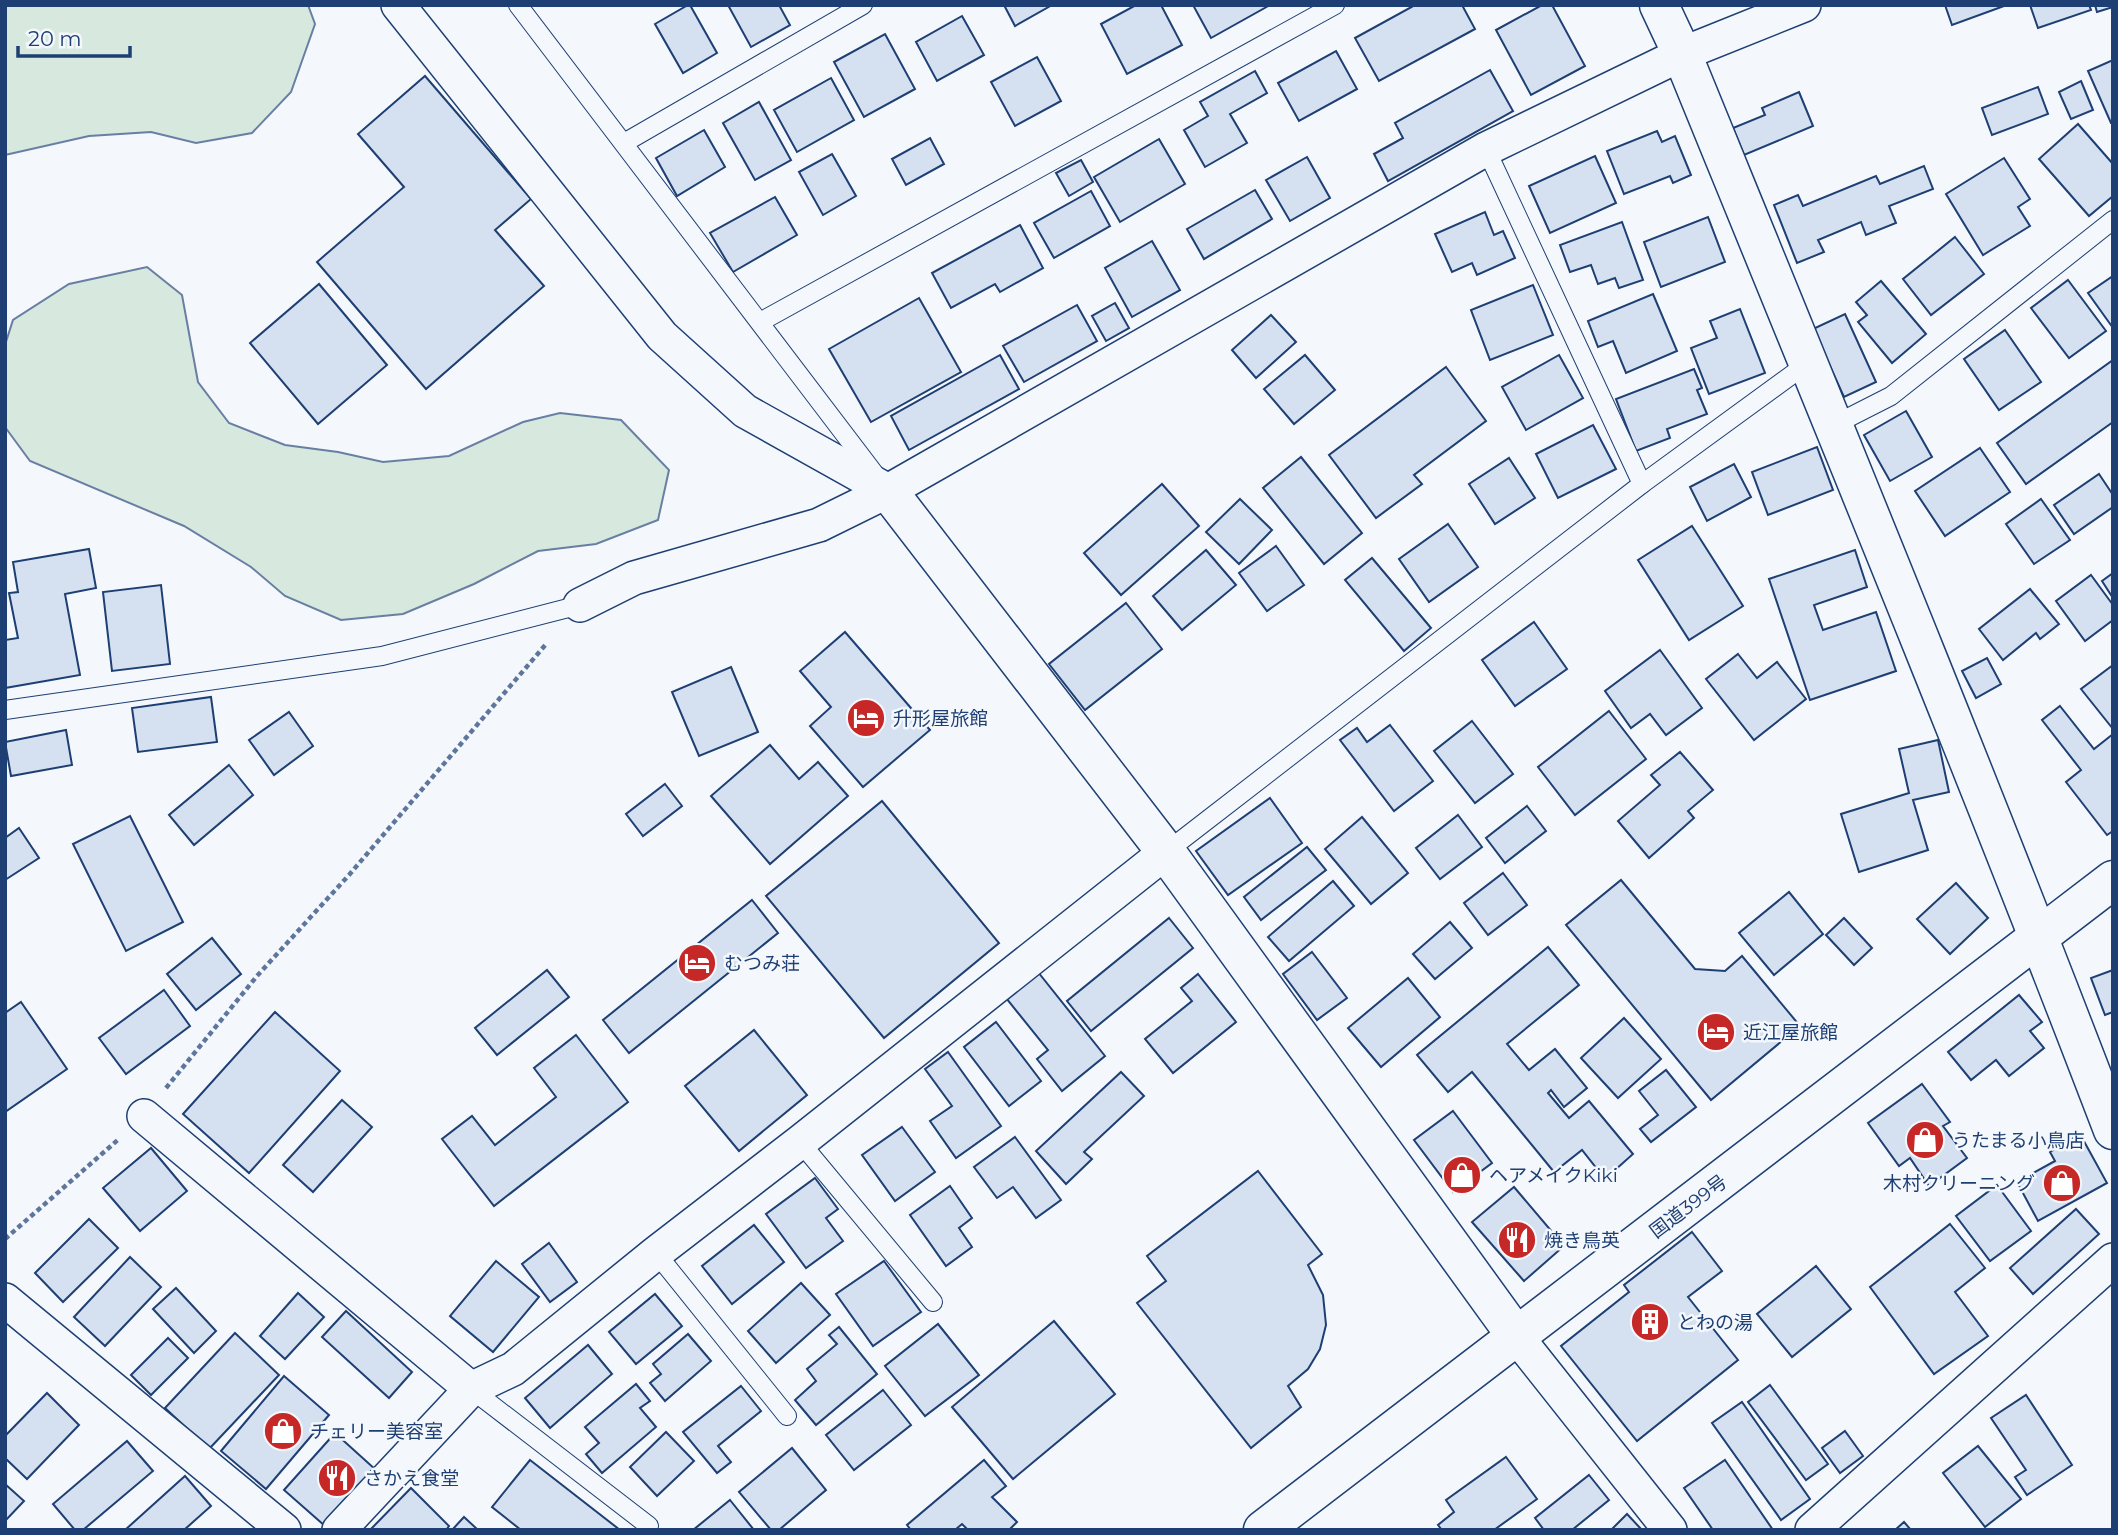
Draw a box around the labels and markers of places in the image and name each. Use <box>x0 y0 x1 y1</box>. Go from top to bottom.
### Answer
hotel icon: 升形屋旅館 <box>845 697 887 739</box>
place label: 升形屋旅館 <box>893 707 988 730</box>
hotel icon: むつみ荘 <box>676 942 718 984</box>
place label: むつみ荘 <box>724 952 800 975</box>
hotel icon: 近江屋旅館 <box>1695 1011 1737 1053</box>
place label: 近江屋旅館 <box>1743 1021 1838 1044</box>
shop icon: うたまる小鳥店 <box>1904 1119 1946 1161</box>
place label: うたまる小鳥店 <box>1952 1129 2084 1152</box>
shop icon: ヘアメイクKiki <box>1441 1154 1483 1196</box>
shop icon: 木村クリーニング <box>2041 1162 2083 1204</box>
place label: ヘアメイクKiki <box>1489 1164 1618 1187</box>
place label: 木村クリーニング <box>1883 1172 2035 1195</box>
restaurant icon: 焼き鳥英 <box>1496 1219 1538 1261</box>
place label: 焼き鳥英 <box>1544 1229 1620 1252</box>
building icon: とわの湯 <box>1629 1301 1671 1343</box>
place label: とわの湯 <box>1677 1311 1753 1334</box>
shop icon: チェリー美容室 <box>262 1410 304 1452</box>
place label: チェリー美容室 <box>310 1420 443 1443</box>
restaurant icon: さかえ食堂 <box>316 1457 358 1499</box>
place label: さかえ食堂 <box>364 1467 459 1490</box>

